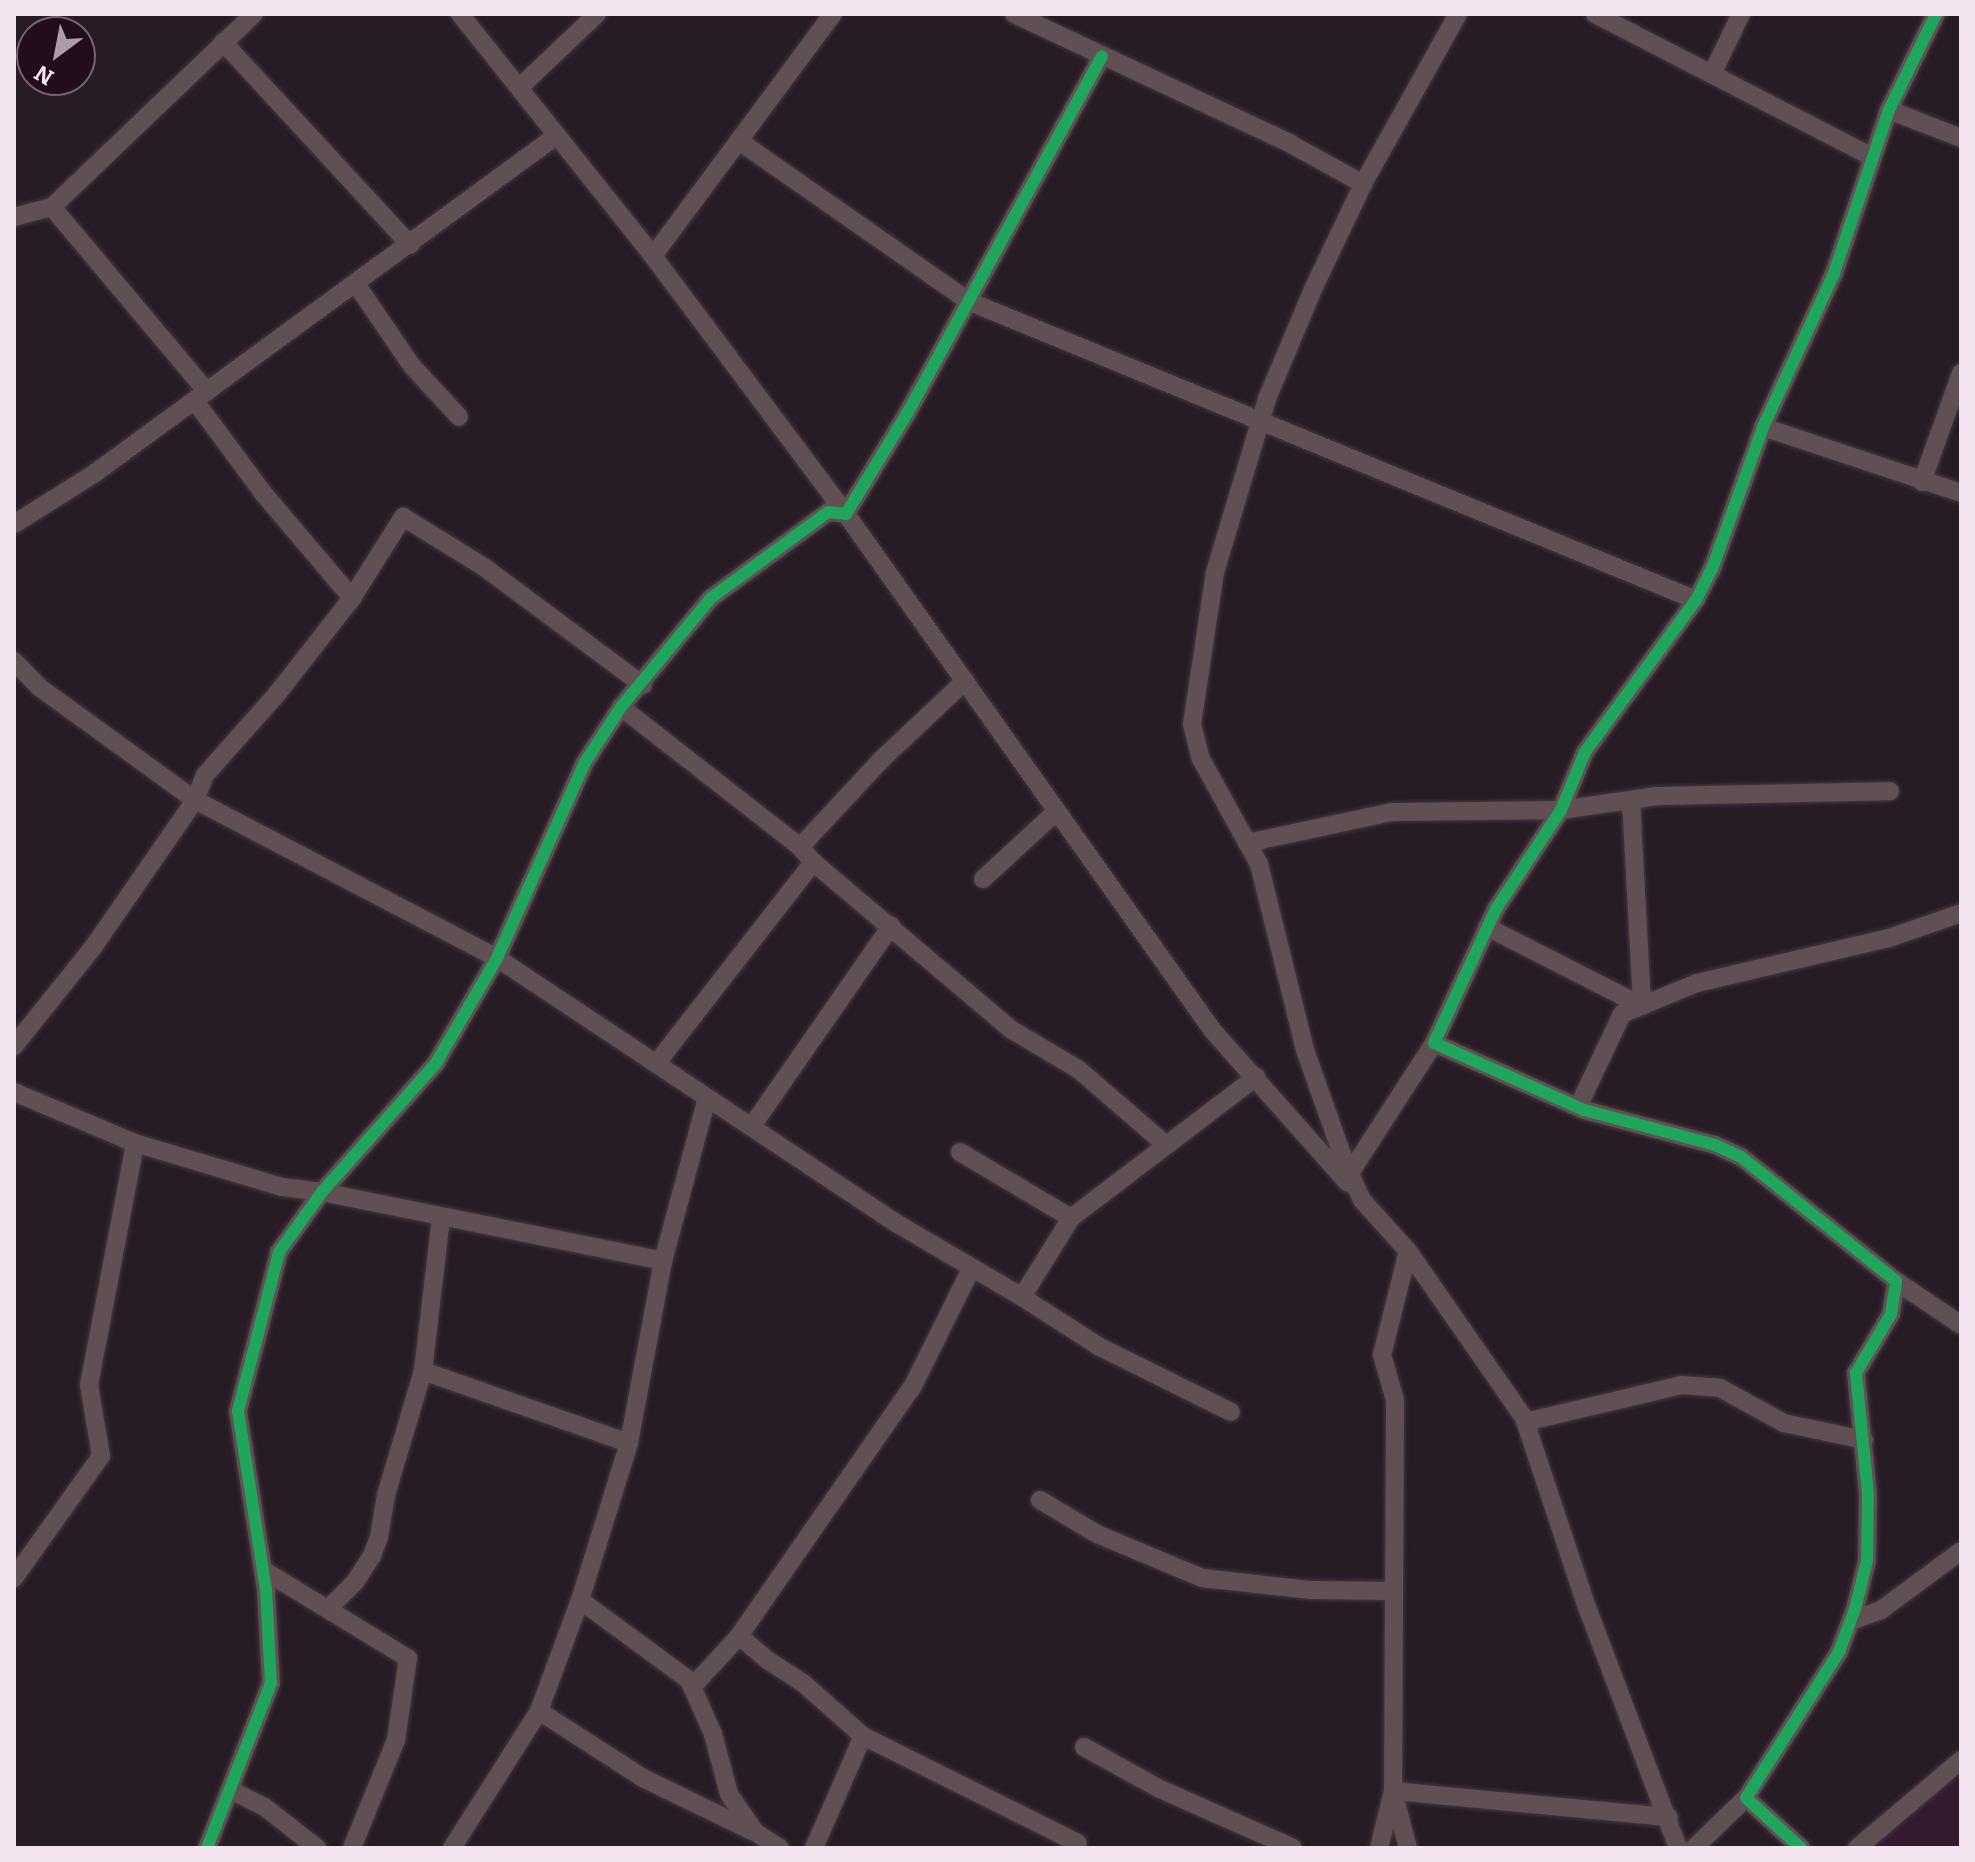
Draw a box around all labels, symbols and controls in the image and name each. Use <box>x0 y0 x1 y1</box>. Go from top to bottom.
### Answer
north arrow <box>16 16 96 96</box>
text: N <box>30 59 58 91</box>

